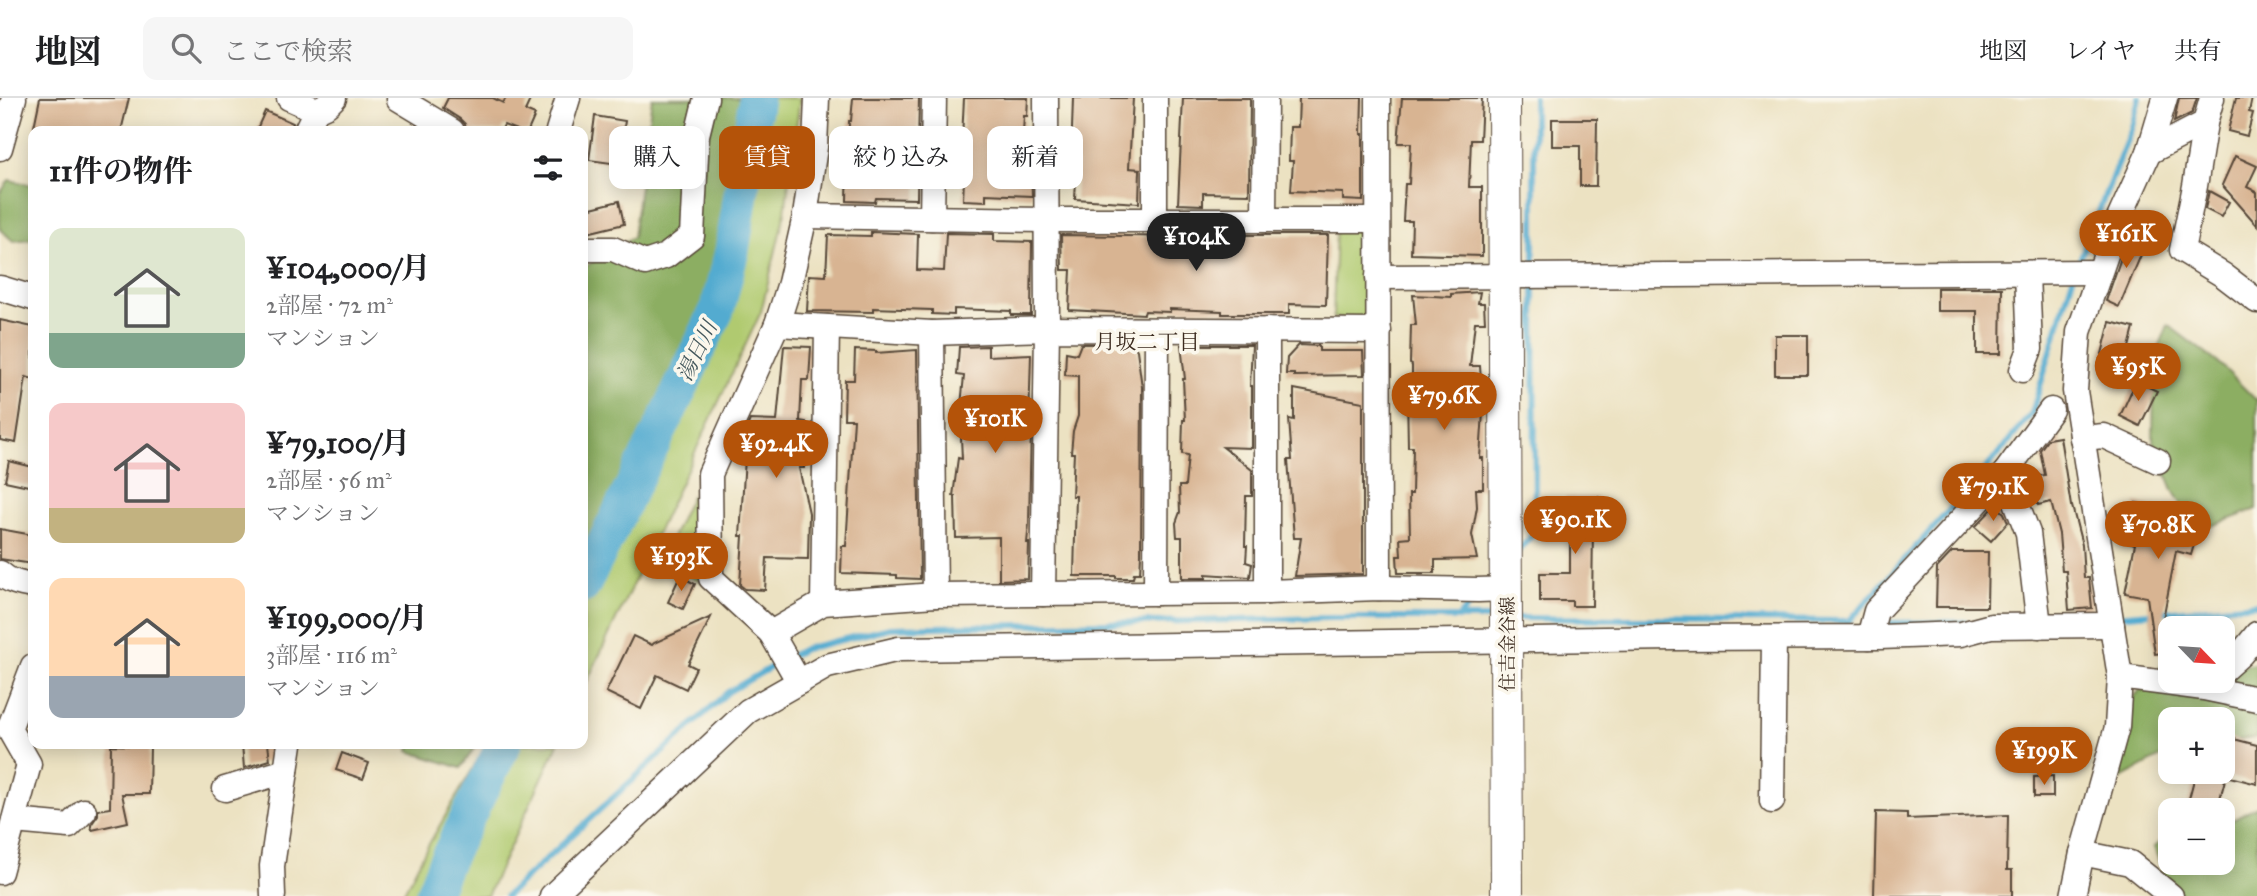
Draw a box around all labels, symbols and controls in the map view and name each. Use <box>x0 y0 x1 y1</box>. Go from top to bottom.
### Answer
search box <box>143 17 633 80</box>
icon: search <box>167 29 205 67</box>
text: 地図 <box>35 32 101 72</box>
text: ここで検索 <box>223 35 353 67</box>
text: 地図 <box>1979 36 2027 66</box>
text: レイヤ <box>2065 36 2136 66</box>
text: 共有 <box>2174 36 2222 66</box>
chip: 購入 <box>609 126 705 189</box>
chip: 賃貸 <box>719 126 815 189</box>
chip: 絞り込み <box>829 126 973 189</box>
chip: 新着 <box>987 126 1083 189</box>
icon: filters <box>529 149 567 187</box>
text: 11件の物件 <box>49 153 193 189</box>
pin: ¥161K <box>2077 211 2175 270</box>
pin: ¥104K <box>1147 214 1245 273</box>
text: ¥161K <box>2095 219 2157 247</box>
text: ¥104K <box>1163 222 1229 250</box>
text: ¥104,000/月 <box>266 250 431 286</box>
icon: home <box>105 256 189 340</box>
text: 2部屋 · 72 m² <box>266 291 393 319</box>
water label: 湯日川 <box>672 315 723 385</box>
text: マンション <box>266 324 380 352</box>
district label: 月坂二丁目 <box>1095 329 1200 355</box>
pin: ¥95K <box>2097 344 2179 403</box>
text: ¥95K <box>2111 352 2165 380</box>
pin: ¥79.6K <box>1387 372 1501 432</box>
text: ¥79.6K <box>1408 381 1480 409</box>
pin: ¥101K <box>946 396 1044 455</box>
text: ¥101K <box>964 404 1026 432</box>
pin: ¥92.4K <box>719 420 833 480</box>
text: ¥79,100/月 <box>266 425 410 461</box>
text: ¥92.4K <box>739 429 813 457</box>
icon: home <box>105 431 189 515</box>
pin: ¥79.1K <box>1936 464 2050 523</box>
text: 2部屋 · 56 m² <box>266 466 392 494</box>
text: ¥79.1K <box>1958 472 2028 500</box>
pin: ¥90.1K <box>1518 496 1632 556</box>
text: マンション <box>266 499 380 527</box>
pin: ¥70.8K <box>2101 502 2215 561</box>
text: ¥90.1K <box>1539 505 1611 533</box>
text: ¥70.8K <box>2121 510 2195 538</box>
pin: ¥193K <box>632 533 730 593</box>
text: ¥193K <box>650 542 712 570</box>
street label: 住吉金谷線 <box>1496 596 1519 692</box>
text: ¥199,000/月 <box>266 600 428 636</box>
icon: home <box>105 606 189 690</box>
north arrow <box>2158 616 2235 693</box>
map controls <box>2158 616 2235 875</box>
text: 3部屋 · 116 m² <box>266 641 397 669</box>
text: マンション <box>266 674 380 702</box>
button: + <box>2158 707 2235 784</box>
pin: ¥199K <box>1995 728 2093 787</box>
text: ¥199K <box>2011 736 2077 764</box>
button: − <box>2158 798 2235 875</box>

